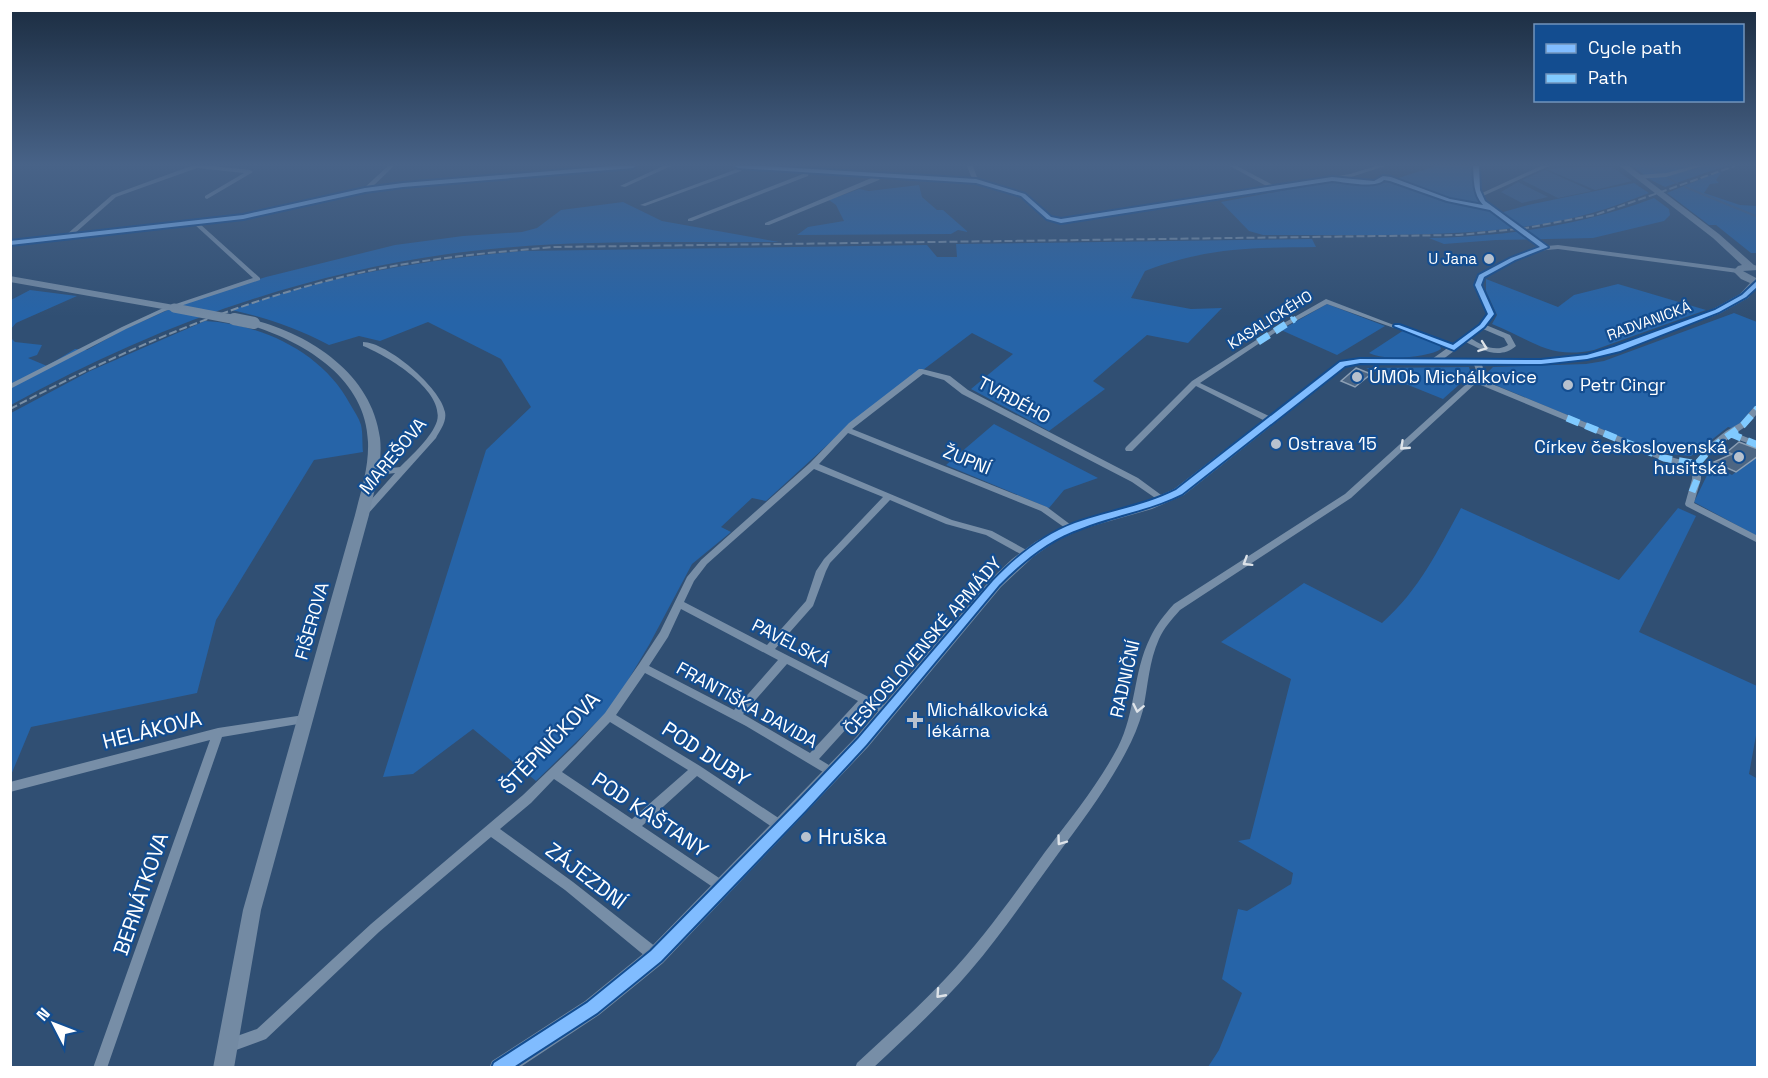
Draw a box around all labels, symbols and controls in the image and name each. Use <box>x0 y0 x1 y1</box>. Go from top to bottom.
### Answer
legend <box>1534 24 1744 102</box>
text: Cycle path <box>1588 36 1682 59</box>
text: Path <box>1588 66 1628 89</box>
place label: U Jana <box>1428 249 1477 268</box>
marker: U Jana <box>1482 252 1496 266</box>
street label: KASALICKÉHO <box>1224 286 1316 353</box>
street label: RADVANICKÁ <box>1604 296 1694 345</box>
one-way arrow <box>1477 339 1488 352</box>
place label: ÚMOb Michálkovice <box>1369 365 1537 388</box>
marker: ÚMOb Michálkovice <box>1350 370 1364 384</box>
street label: TVRDÉHO <box>974 371 1055 428</box>
place label: Petr Cingr <box>1580 373 1666 396</box>
marker: Petr Cingr <box>1561 378 1575 392</box>
street label: MAREŠOVA <box>354 413 431 499</box>
place label: Ostrava 15 <box>1288 432 1377 455</box>
place label: Církev československá husitská <box>1534 435 1727 479</box>
marker: Ostrava 15 <box>1269 437 1283 451</box>
one-way arrow <box>1400 439 1411 450</box>
street label: ŽUPNÍ <box>940 440 995 480</box>
marker: Církev československá husitská <box>1732 450 1746 464</box>
street label: ČESKOSLOVENSKÉ ARMÁDY <box>839 552 1007 740</box>
one-way arrow <box>1243 554 1253 566</box>
street label: FIŠEROVA <box>289 579 334 662</box>
street label: PAVELSKÁ <box>748 613 834 672</box>
street label: RADNIČNÍ <box>1104 637 1145 720</box>
street label: FRANTIŠKA DAVIDA <box>673 656 822 753</box>
street label: ŠTĚPNIČKOVA <box>494 686 605 800</box>
place label: Michálkovická lékárna <box>927 698 1048 742</box>
one-way arrow <box>1132 703 1145 713</box>
street label: HELÁKOVA <box>99 704 204 755</box>
marker: Michálkovická lékárna <box>908 713 922 727</box>
street label: POD DUBY <box>657 715 756 792</box>
street label: POD KAŠTANY <box>587 766 714 863</box>
place label: Hruška <box>818 823 887 850</box>
street label: BERNÁTKOVA <box>107 829 174 959</box>
marker: Hruška <box>799 830 813 844</box>
one-way arrow <box>1057 834 1068 845</box>
street label: ZÁJEZDNÍ <box>540 836 632 915</box>
one-way arrow <box>936 987 947 997</box>
north arrow <box>24 994 84 1054</box>
text: N <box>32 1003 55 1025</box>

